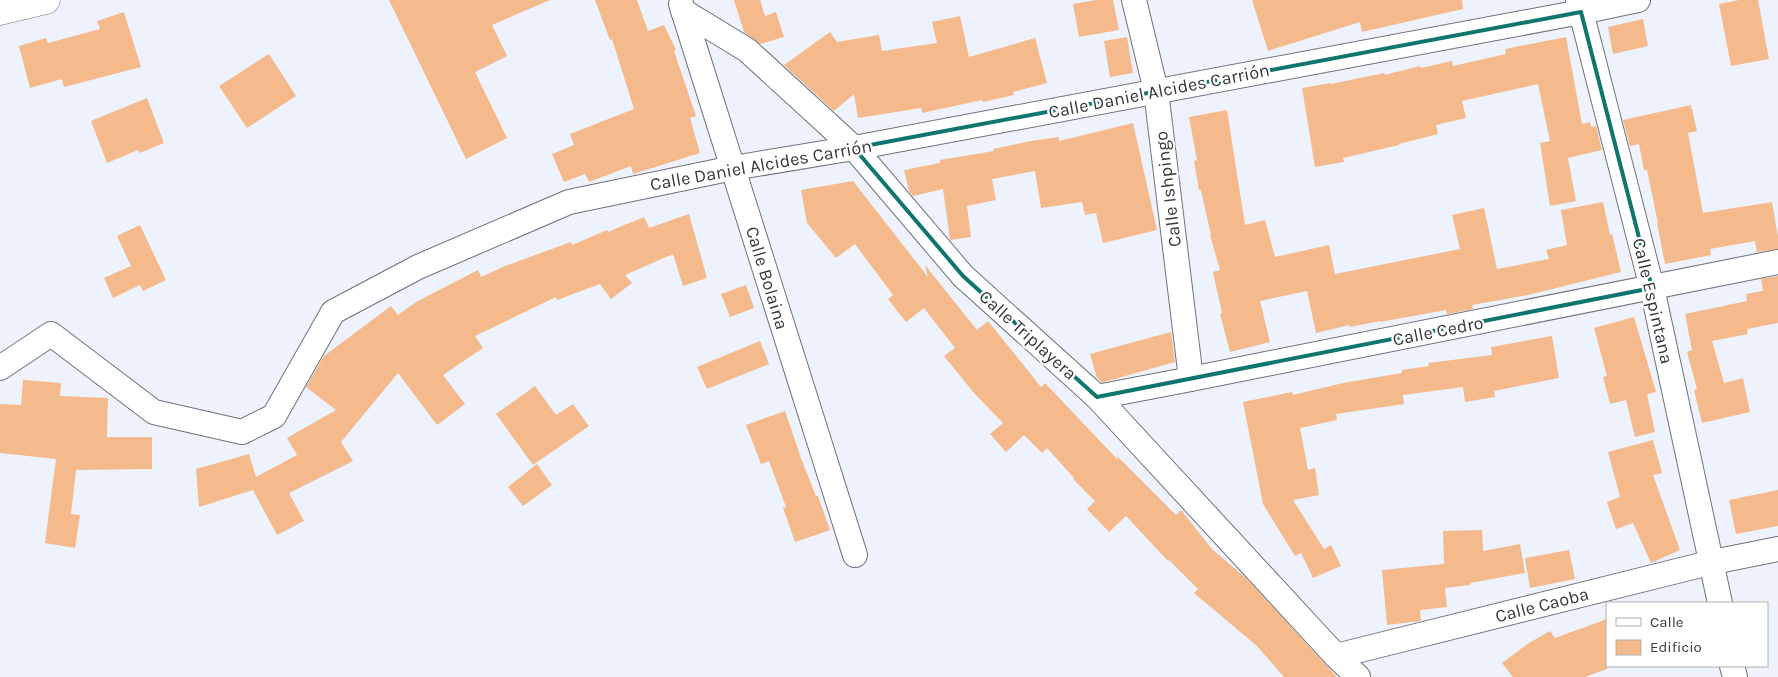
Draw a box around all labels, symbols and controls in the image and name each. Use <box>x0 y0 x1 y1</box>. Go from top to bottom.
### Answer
street label: Calle Daniel Alcides Carrión <box>1047 59 1271 123</box>
street label: Calle Ishpingo <box>1150 130 1186 248</box>
street label: Calle Daniel Alcides Carrión <box>648 135 874 195</box>
street label: Calle Bolaina <box>741 224 793 332</box>
street label: Calle Espintana <box>1628 236 1678 366</box>
street label: Calle Triplayera <box>975 285 1081 385</box>
street label: Calle Cedro <box>1391 311 1485 351</box>
street label: Calle Caoba <box>1493 583 1591 627</box>
legend <box>1606 602 1768 667</box>
text: Calle <box>1650 613 1684 631</box>
text: Edificio <box>1650 638 1702 656</box>

